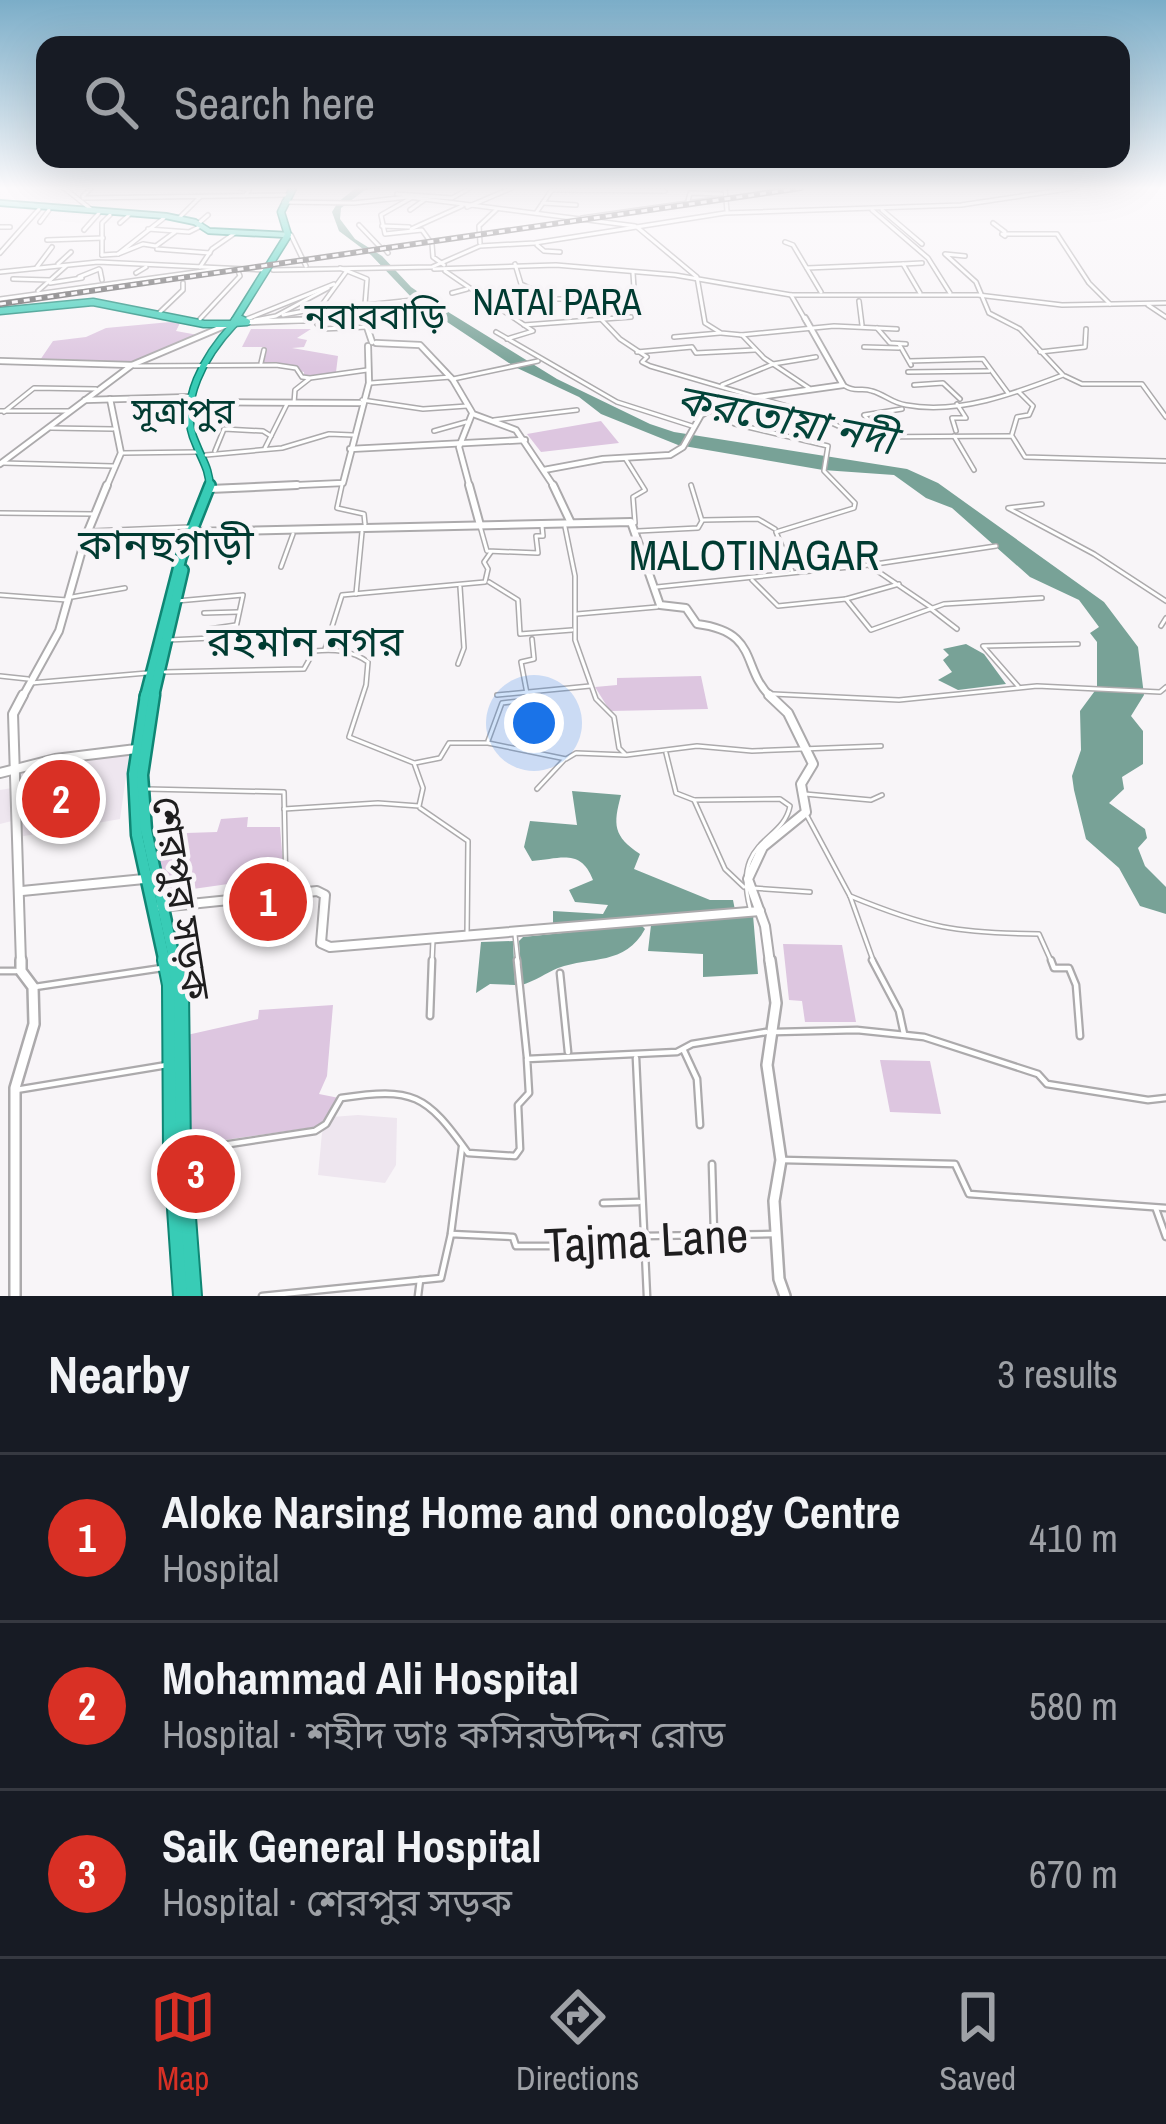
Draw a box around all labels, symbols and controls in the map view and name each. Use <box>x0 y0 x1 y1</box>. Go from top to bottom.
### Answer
search box <box>36 36 1130 168</box>
icon: search <box>78 69 144 135</box>
text: Search here <box>174 72 375 133</box>
district label: NATAI PARA <box>472 278 642 326</box>
district label: নবাববাড়ি <box>304 292 446 340</box>
water label: করতোয়া নদী <box>672 370 908 469</box>
district label: সূত্রাপুর <box>130 387 235 435</box>
district label: কানছগাড়ী <box>77 516 254 572</box>
district label: MALOTINAGAR <box>629 527 879 583</box>
district label: রহমান নগর <box>206 613 404 669</box>
your location <box>504 693 564 753</box>
pin: 2 <box>22 754 100 844</box>
street label: শেরপুর সড়ক <box>140 792 224 1004</box>
pin: 1 <box>229 857 307 947</box>
pin: 3 <box>157 1129 235 1219</box>
street label: Tajma Lane <box>542 1202 750 1277</box>
text: Nearby <box>48 1340 190 1409</box>
text: 3 results <box>997 1348 1118 1400</box>
text: Aloke Narsing Home and oncology Centre <box>162 1481 900 1542</box>
text: 1 <box>78 1512 96 1564</box>
text: 410 m <box>1029 1512 1118 1564</box>
text: Hospital <box>162 1542 279 1594</box>
text: Mohammad Ali Hospital <box>162 1647 579 1708</box>
text: 2 <box>78 1680 96 1732</box>
text: 580 m <box>1029 1680 1118 1732</box>
text: Hospital · শহীদ ডাঃ কসিরউদ্দিন রোড <box>162 1708 725 1760</box>
text: Saik General Hospital <box>162 1815 541 1876</box>
text: 3 <box>78 1848 96 1900</box>
text: 670 m <box>1029 1848 1118 1900</box>
text: Hospital · শেরপুর সড়ক <box>162 1876 512 1928</box>
tab: Map <box>150 1984 216 2100</box>
tab: Directions <box>516 1984 639 2100</box>
tab: Saved <box>939 1984 1016 2100</box>

